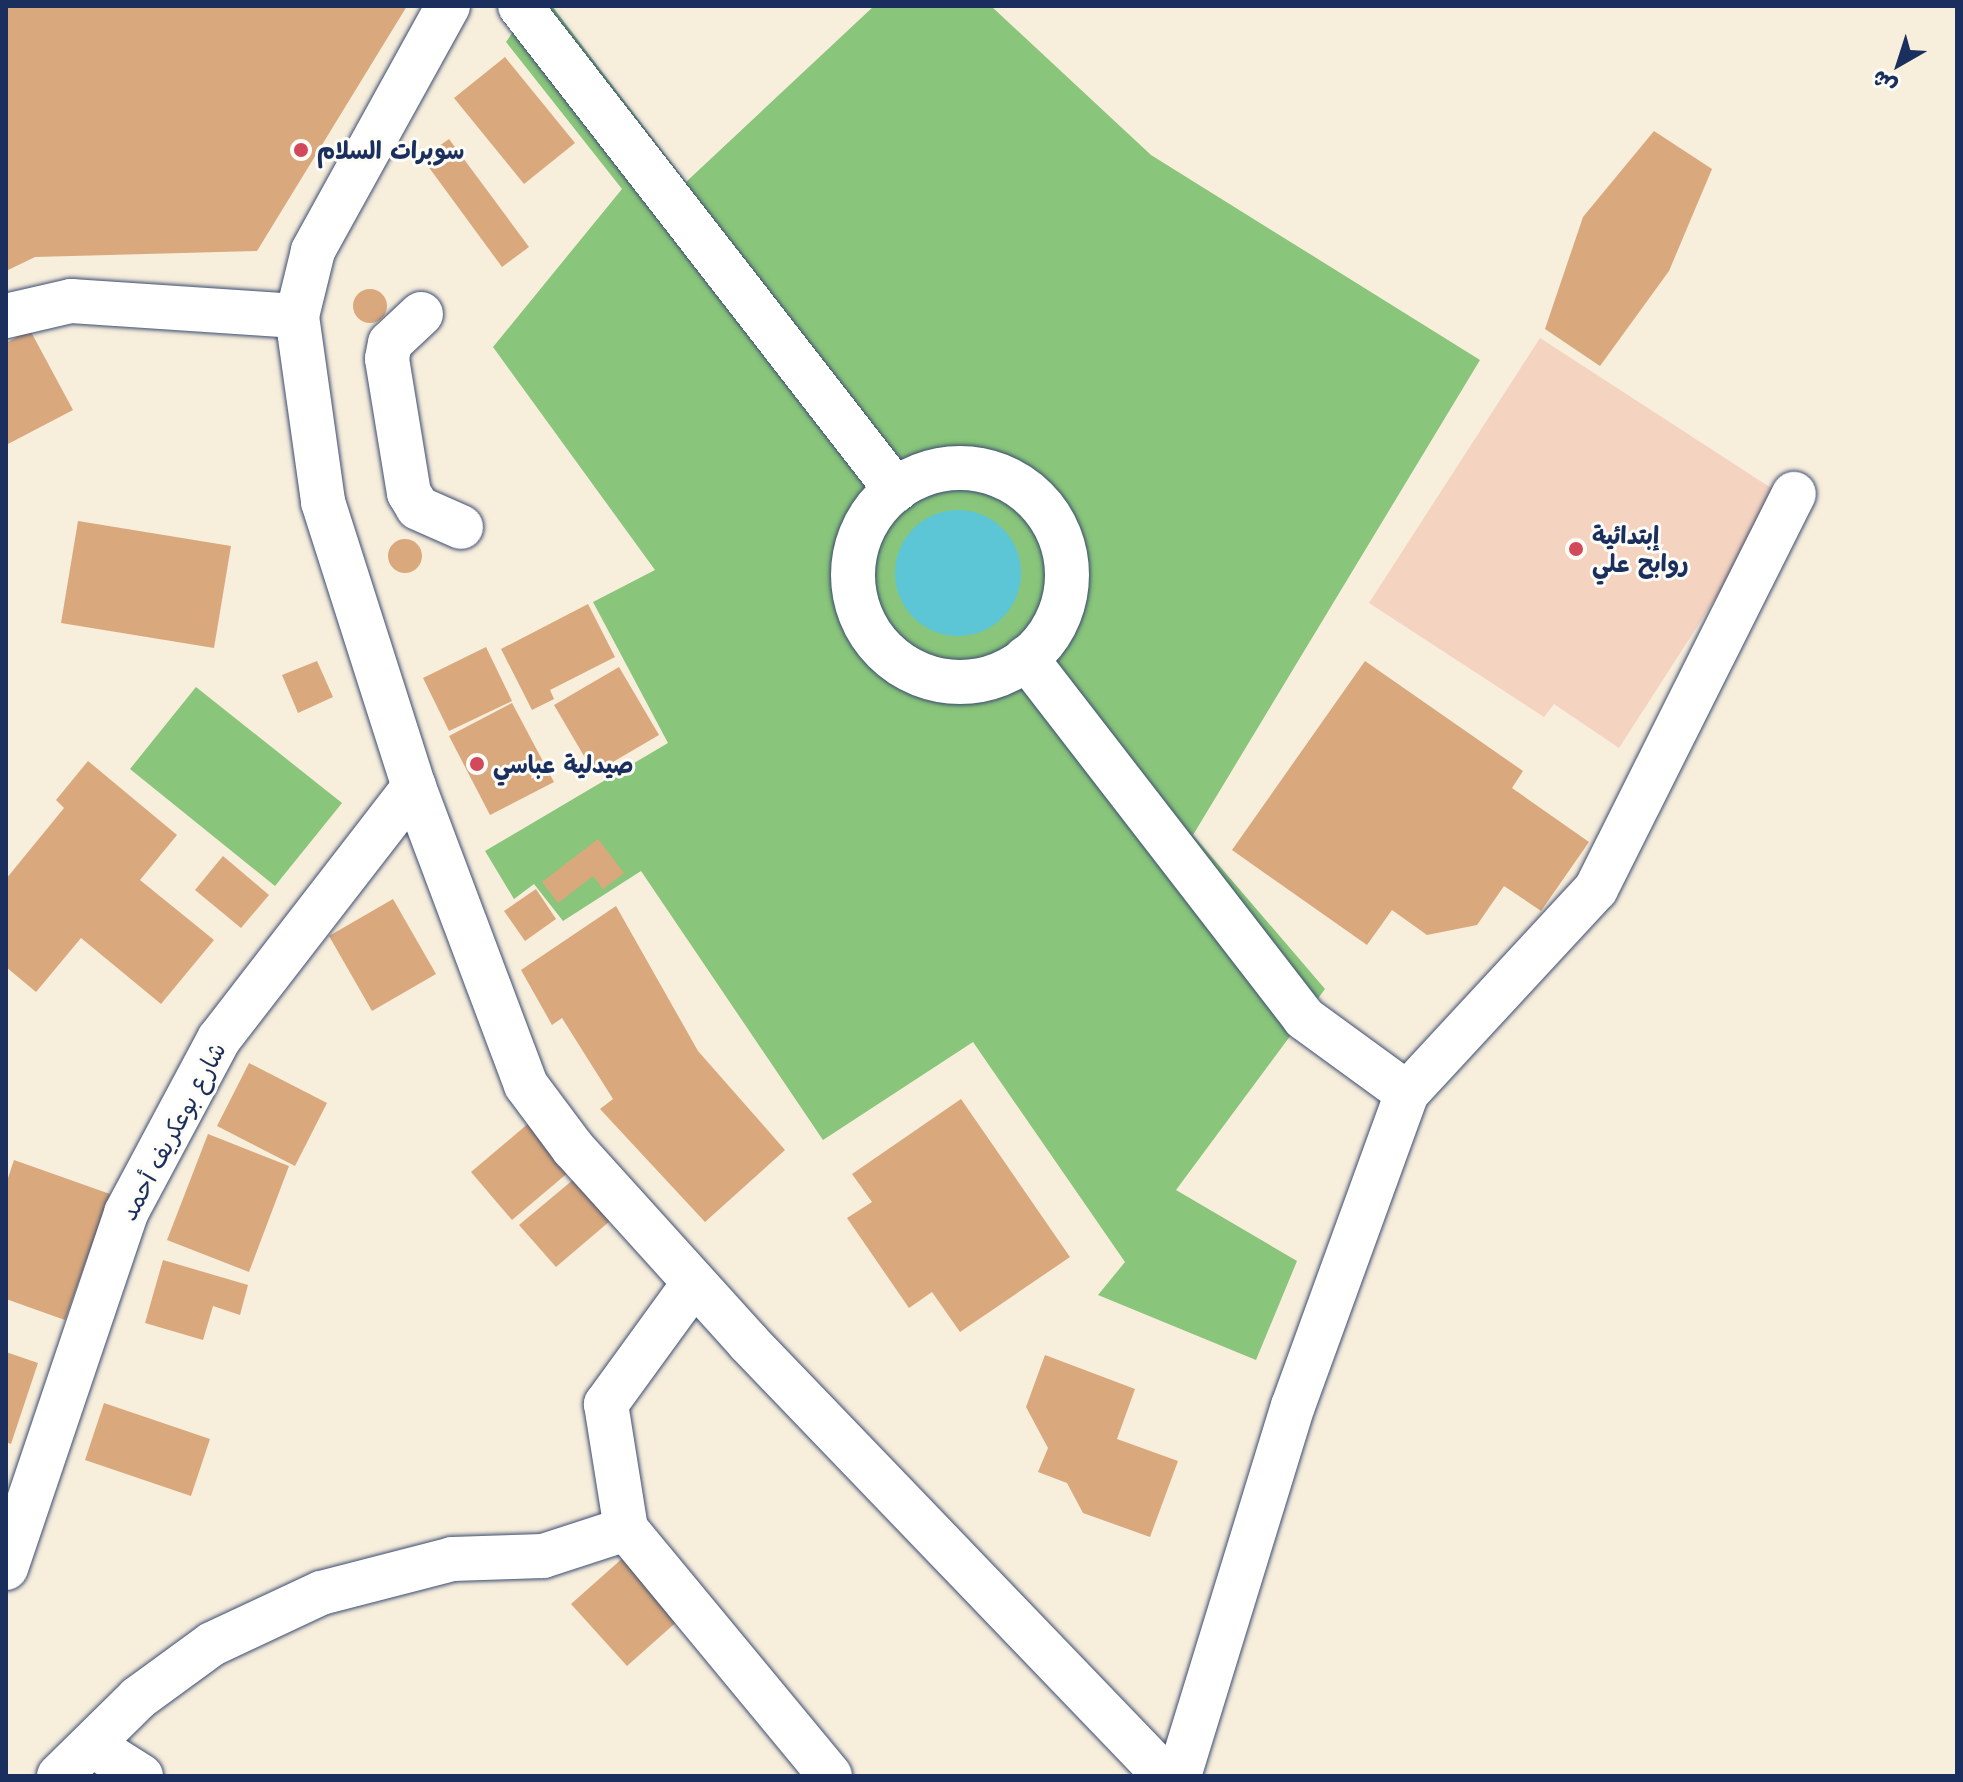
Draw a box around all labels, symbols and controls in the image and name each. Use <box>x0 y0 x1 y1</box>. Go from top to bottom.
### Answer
north arrow <box>1859 24 1939 104</box>
text: ش <box>1865 64 1902 102</box>
place label: سوبرات السلام <box>317 136 464 164</box>
marker: سوبرات السلام <box>292 141 310 159</box>
place label: إبتدائية روابح علي <box>1592 521 1688 577</box>
marker: إبتدائية روابح علي <box>1567 540 1585 558</box>
place label: صيدلية عباسي <box>493 750 634 778</box>
marker: صيدلية عباسي <box>468 755 486 773</box>
street label: شارع بوعكريف أحمد <box>113 1037 231 1225</box>

